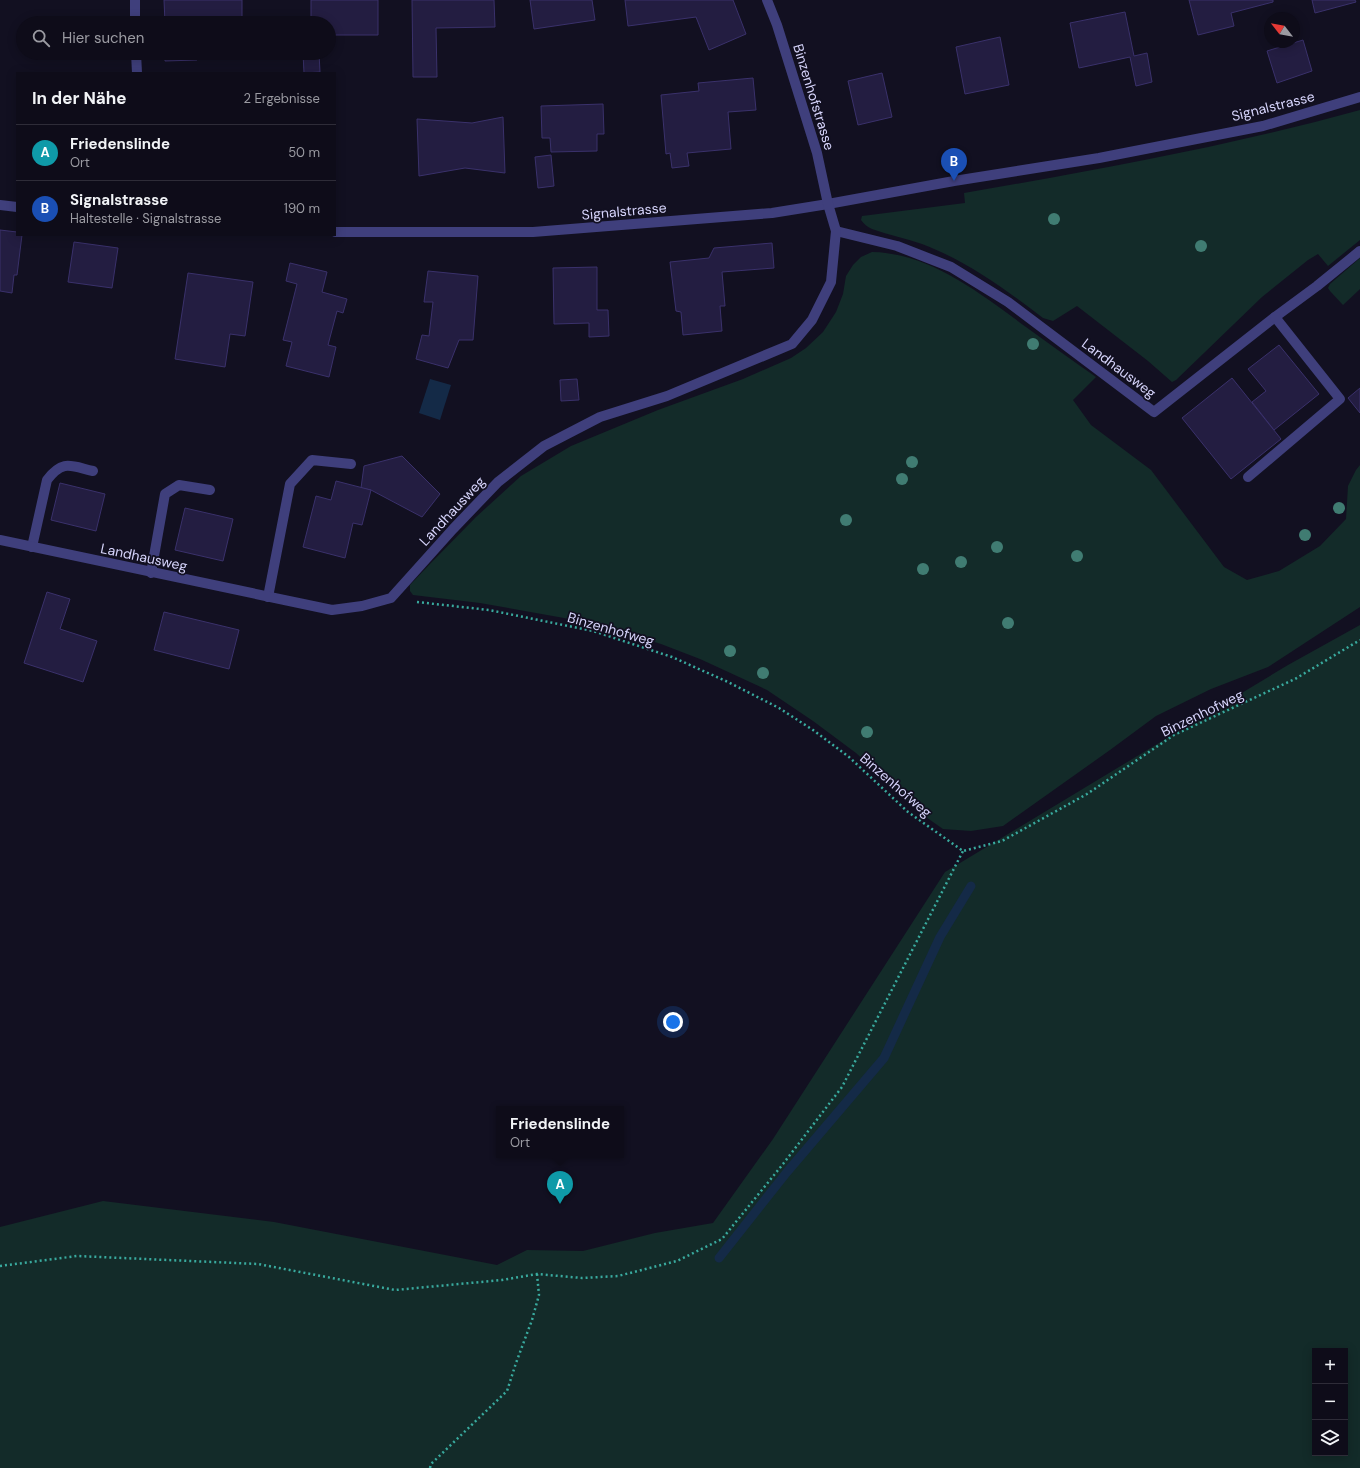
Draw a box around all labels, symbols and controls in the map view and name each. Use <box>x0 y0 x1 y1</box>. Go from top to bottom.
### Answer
north arrow <box>1264 12 1300 48</box>
search box <box>16 16 336 60</box>
icon: search <box>30 27 52 49</box>
text: Hier suchen <box>62 28 144 48</box>
street label: Binzenhofstrasse <box>789 42 839 152</box>
text: In der Nähe <box>32 87 127 109</box>
street label: Signalstrasse <box>1230 87 1316 125</box>
text: 2 Ergebnisse <box>244 90 320 107</box>
text: Friedenslinde <box>70 134 170 154</box>
text: A <box>40 144 50 161</box>
text: 50 m <box>288 144 320 161</box>
pin: B <box>941 148 967 181</box>
text: Ort <box>70 154 90 171</box>
text: Signalstrasse <box>70 190 168 210</box>
street label: Signalstrasse <box>581 198 667 224</box>
text: B <box>41 200 49 217</box>
text: 190 m <box>284 200 320 217</box>
text: Haltestelle · Signalstrasse <box>70 210 221 227</box>
street label: Landhausweg <box>1078 334 1160 402</box>
street label: Landhausweg <box>415 472 489 549</box>
street label: Landhausweg <box>99 539 189 575</box>
street label: Binzenhofweg <box>566 608 657 650</box>
street label: Binzenhofweg <box>1158 685 1246 741</box>
street label: Binzenhofweg <box>856 749 936 821</box>
your location <box>663 1012 683 1032</box>
popup <box>496 1106 624 1158</box>
text: Friedenslinde <box>510 1114 610 1134</box>
text: Ort <box>510 1134 530 1151</box>
pin: A <box>547 1171 573 1204</box>
map controls <box>1312 1348 1348 1456</box>
button: + <box>1312 1348 1348 1384</box>
button: − <box>1312 1384 1348 1420</box>
button: layers <box>1312 1420 1348 1456</box>

